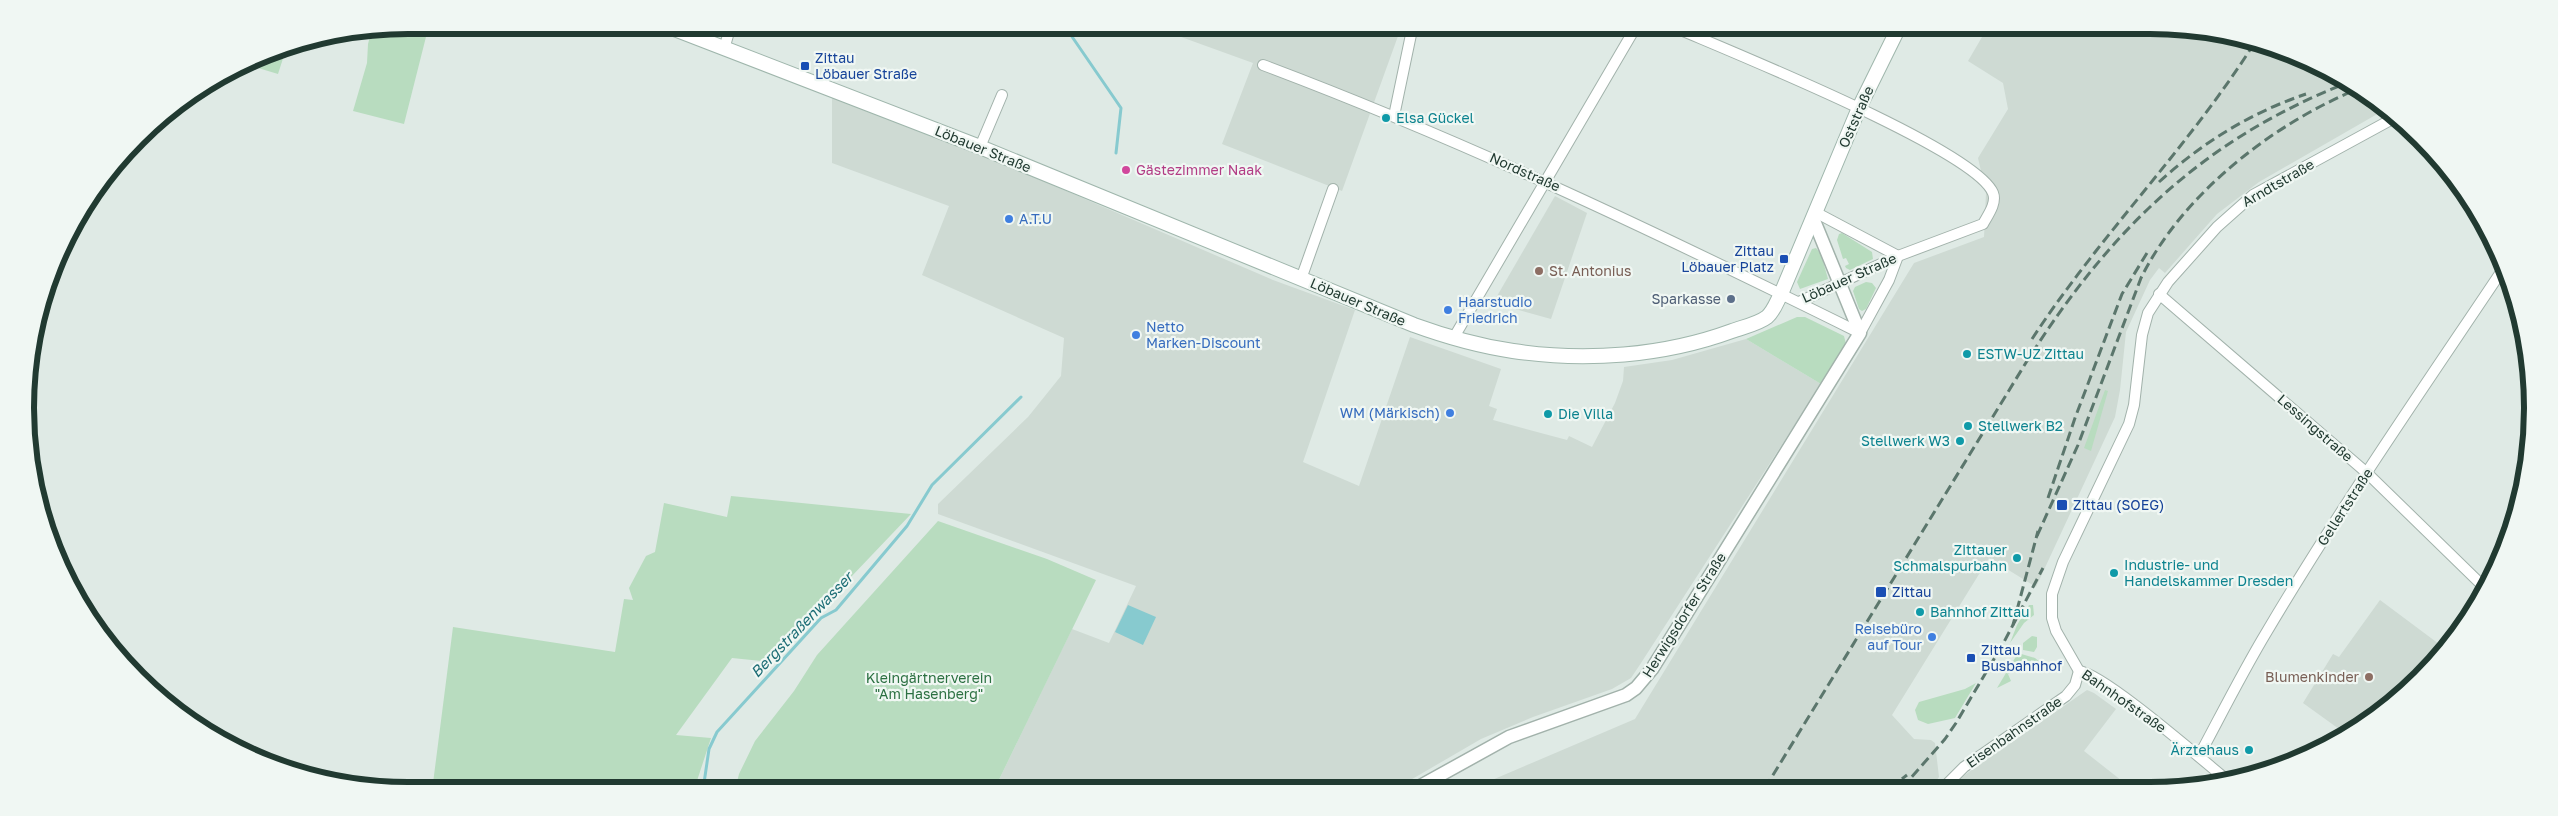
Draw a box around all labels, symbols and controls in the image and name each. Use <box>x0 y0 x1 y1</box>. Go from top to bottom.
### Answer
place label: Zittau Löbauer Straße <box>815 49 917 82</box>
marker: Zittau Löbauer Straße <box>799 60 811 72</box>
street label: Oststraße <box>1834 83 1877 150</box>
place label: Elsa Gückel <box>1396 109 1474 126</box>
marker: Elsa Gückel <box>1380 112 1392 124</box>
street label: Löbauer Straße <box>933 122 1034 176</box>
street label: Nordstraße <box>1487 148 1563 195</box>
street label: Arndtstraße <box>2239 155 2317 210</box>
place label: Gästezimmer Naak <box>1136 161 1262 178</box>
marker: Gästezimmer Naak <box>1120 164 1132 176</box>
place label: A.T.U <box>1019 210 1052 227</box>
marker: A.T.U <box>1003 213 1015 225</box>
place label: Zittau Löbauer Platz <box>1681 242 1774 275</box>
street label: Löbauer Straße <box>1799 249 1899 306</box>
marker: Zittau Löbauer Platz <box>1778 253 1790 265</box>
place label: St. Antonius <box>1549 262 1632 279</box>
marker: St. Antonius <box>1533 265 1545 277</box>
street label: Löbauer Straße <box>1308 274 1408 329</box>
place label: Sparkasse <box>1651 290 1721 307</box>
place label: Haarstudio Friedrich <box>1458 293 1532 326</box>
marker: Sparkasse <box>1725 293 1737 305</box>
marker: Haarstudio Friedrich <box>1442 304 1454 316</box>
place label: Netto Marken-Discount <box>1146 318 1261 351</box>
marker: Netto Marken-Discount <box>1130 329 1142 341</box>
place label: ESTW-UZ Zittau <box>1977 345 2084 362</box>
marker: ESTW-UZ Zittau <box>1961 348 1973 360</box>
street label: Lessingstraße <box>2274 390 2356 465</box>
place label: WM (Märkisch) <box>1340 404 1440 421</box>
place label: Die Villa <box>1558 405 1613 422</box>
marker: WM (Märkisch) <box>1444 407 1456 419</box>
marker: Die Villa <box>1542 408 1554 420</box>
place label: Stellwerk B2 <box>1978 417 2063 434</box>
marker: Stellwerk B2 <box>1962 420 1974 432</box>
place label: Stellwerk W3 <box>1861 432 1950 449</box>
marker: Stellwerk W3 <box>1954 435 1966 447</box>
street label: Gellertstraße <box>2313 465 2376 549</box>
place label: Zittau (SOEG) <box>2073 496 2164 513</box>
marker: Zittau (SOEG) <box>2055 498 2069 512</box>
place label: Zittauer Schmalspurbahn <box>1893 541 2008 574</box>
street label: Herwigsdorfer Straße <box>1638 549 1729 680</box>
marker: Zittauer Schmalspurbahn <box>2011 552 2023 564</box>
place label: Industrie- und Handelskammer Dresden <box>2124 556 2293 589</box>
water label: Bergstraßenwasser <box>747 566 858 681</box>
marker: Industrie- und Handelskammer Dresden <box>2108 567 2120 579</box>
place label: Zittau <box>1892 583 1932 600</box>
marker: Zittau <box>1874 585 1888 599</box>
place label: Bahnhof Zittau <box>1930 603 2030 620</box>
marker: Bahnhof Zittau <box>1914 606 1926 618</box>
place label: Reisebüro auf Tour <box>1854 620 1923 653</box>
marker: Reisebüro auf Tour <box>1926 631 1938 643</box>
place label: Zittau Busbahnhof <box>1981 641 2062 674</box>
marker: Zittau Busbahnhof <box>1965 652 1977 664</box>
street label: Bahnhofstraße <box>2079 665 2170 736</box>
place label: Blumenkinder <box>2265 668 2360 685</box>
park label: Kleingärtnerverein "Am Hasenberg" <box>866 669 992 702</box>
marker: Blumenkinder <box>2363 671 2375 683</box>
street label: Eisenbahnstraße <box>1963 692 2065 771</box>
place label: Ärztehaus <box>2170 741 2239 758</box>
marker: Ärztehaus <box>2243 744 2255 756</box>

